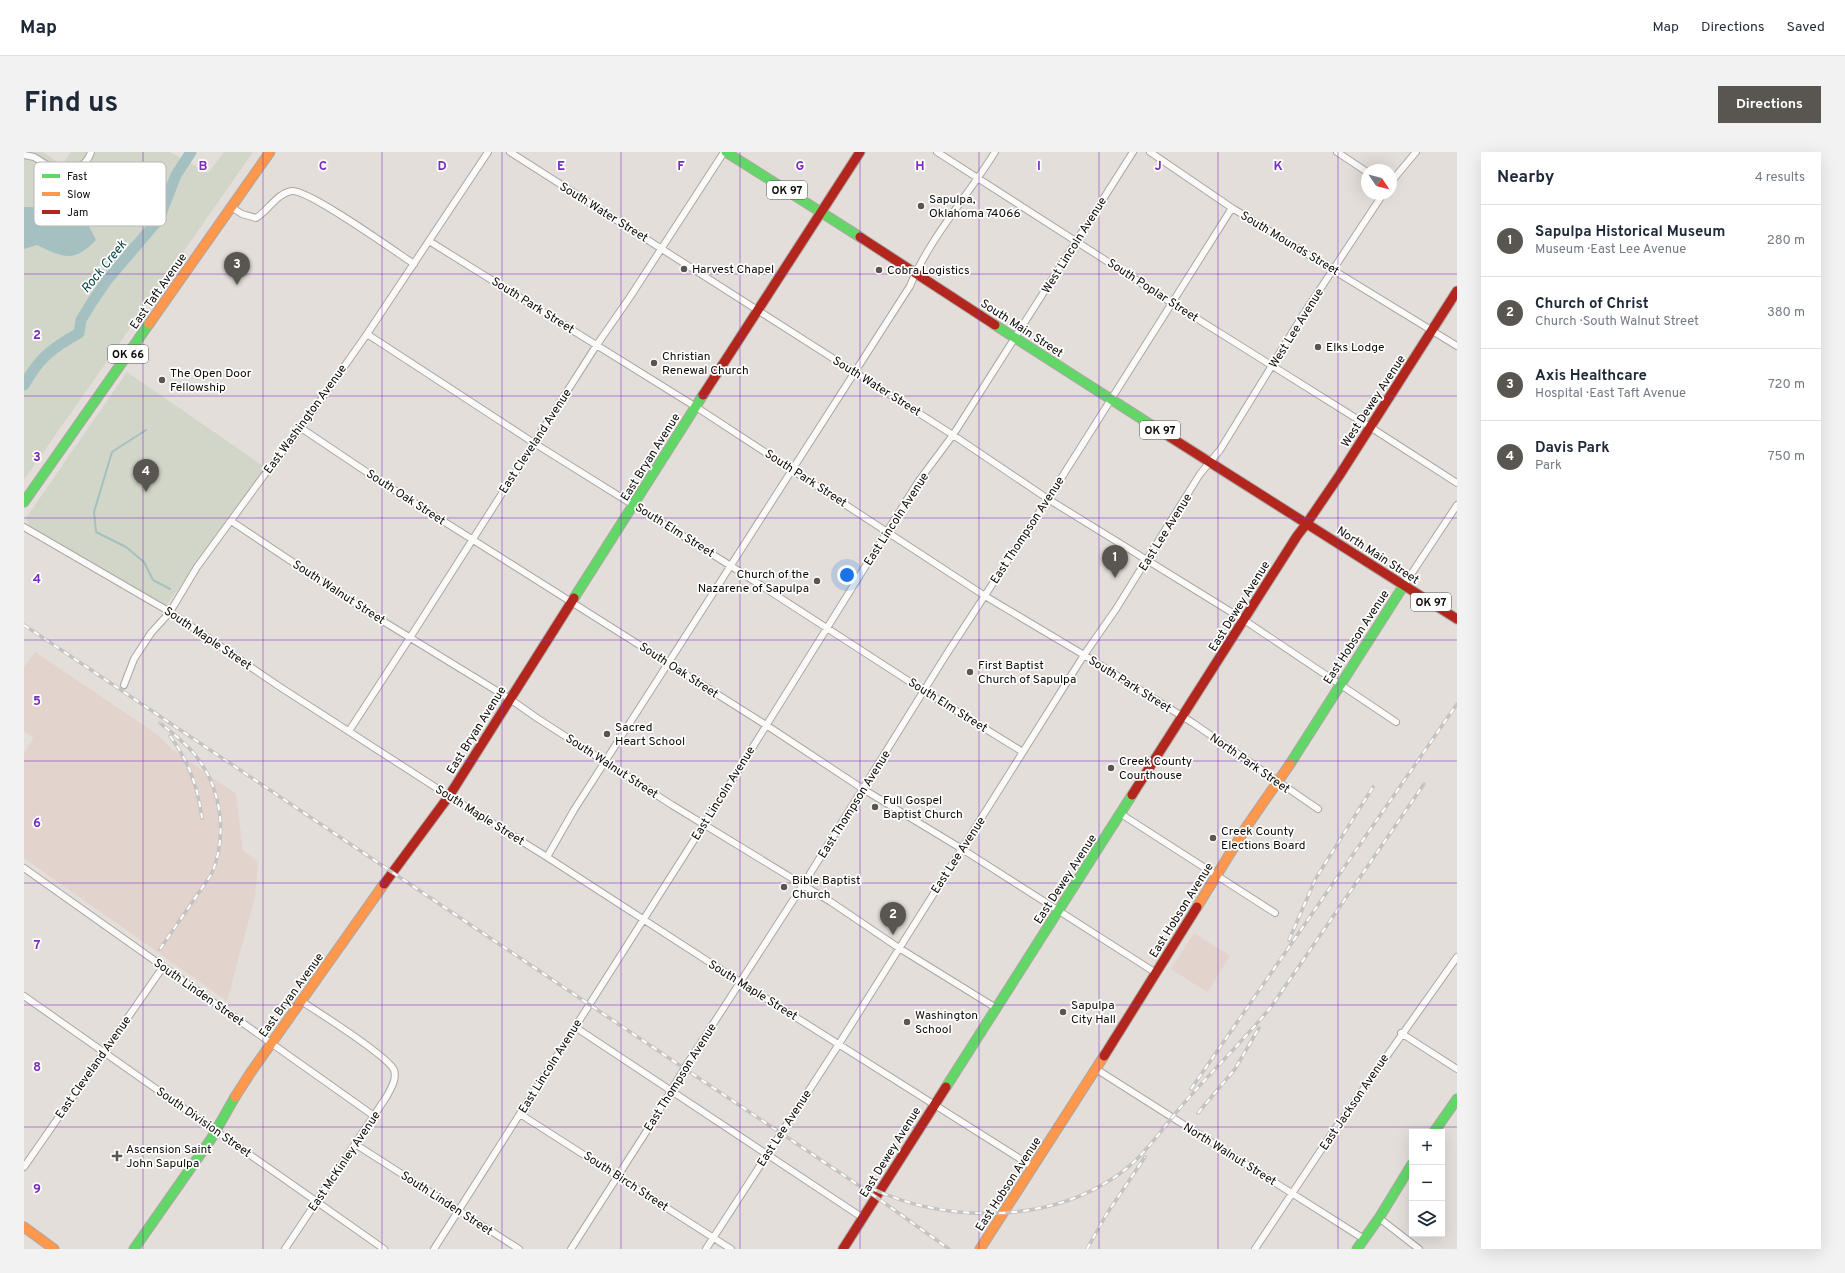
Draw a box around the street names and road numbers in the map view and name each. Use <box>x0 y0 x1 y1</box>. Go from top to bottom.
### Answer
street label: South Water Street <box>556 179 651 247</box>
road number: OK 97 <box>767 181 807 199</box>
street label: West Lincoln Avenue <box>1039 194 1111 297</box>
street label: South Mounds Street <box>1237 208 1342 280</box>
street label: East Taft Avenue <box>127 250 191 333</box>
street label: South Poplar Street <box>1104 255 1201 326</box>
street label: South Park Street <box>488 274 577 338</box>
street label: West Lee Avenue <box>1266 286 1328 372</box>
street label: South Main Street <box>977 296 1066 362</box>
road number: OK 66 <box>108 345 148 363</box>
street label: West Dewey Avenue <box>1338 352 1410 451</box>
street label: South Water Street <box>829 353 924 421</box>
street label: East Washington Avenue <box>261 362 351 478</box>
street label: East Cleveland Avenue <box>496 386 576 497</box>
street label: East Bryan Avenue <box>617 411 684 504</box>
road number: OK 97 <box>1140 421 1180 439</box>
street label: South Park Street <box>761 446 850 511</box>
street label: South Oak Street <box>363 466 448 529</box>
street label: East Lincoln Avenue <box>861 470 933 569</box>
street label: East Thompson Avenue <box>987 474 1069 587</box>
street label: East Lee Avenue <box>1136 491 1196 574</box>
street label: South Elm Street <box>632 500 717 562</box>
street label: North Main Street <box>1333 523 1422 588</box>
street label: South Walnut Street <box>289 557 388 629</box>
street label: East Dewey Avenue <box>1205 558 1274 655</box>
street label: East Hobson Avenue <box>1320 587 1393 688</box>
road number: OK 97 <box>1411 593 1451 611</box>
street label: South Maple Street <box>161 604 254 674</box>
street label: South Oak Street <box>636 639 721 702</box>
street label: South Park Street <box>1085 653 1174 717</box>
street label: South Elm Street <box>905 675 990 737</box>
street label: East Bryan Avenue <box>443 684 510 777</box>
street label: North Park Street <box>1206 730 1293 797</box>
street label: South Walnut Street <box>562 731 661 803</box>
street label: East Lincoln Avenue <box>688 743 759 844</box>
street label: East Thompson Avenue <box>815 747 895 862</box>
street label: South Maple Street <box>432 782 527 850</box>
street label: East Lee Avenue <box>928 814 990 897</box>
street label: East Dewey Avenue <box>1031 831 1101 928</box>
street label: East Hobson Avenue <box>1146 860 1218 961</box>
street label: East Bryan Avenue <box>256 950 328 1041</box>
street label: South Linden Street <box>150 956 247 1030</box>
street label: South Maple Street <box>705 957 800 1025</box>
street label: East Cleveland Avenue <box>52 1013 135 1122</box>
street label: East Lincoln Avenue <box>515 1016 586 1117</box>
street label: East Thompson Avenue <box>641 1020 721 1135</box>
street label: East Jackson Avenue <box>1317 1051 1393 1154</box>
street label: South Division Street <box>153 1084 254 1162</box>
street label: East Lee Avenue <box>754 1087 816 1170</box>
street label: East Dewey Avenue <box>856 1104 925 1201</box>
street label: East McKinley Avenue <box>305 1108 384 1215</box>
street label: North Walnut Street <box>1180 1120 1279 1190</box>
street label: East Hobson Avenue <box>972 1134 1045 1235</box>
street label: South Birch Street <box>580 1148 671 1215</box>
street label: South Linden Street <box>397 1168 496 1240</box>

